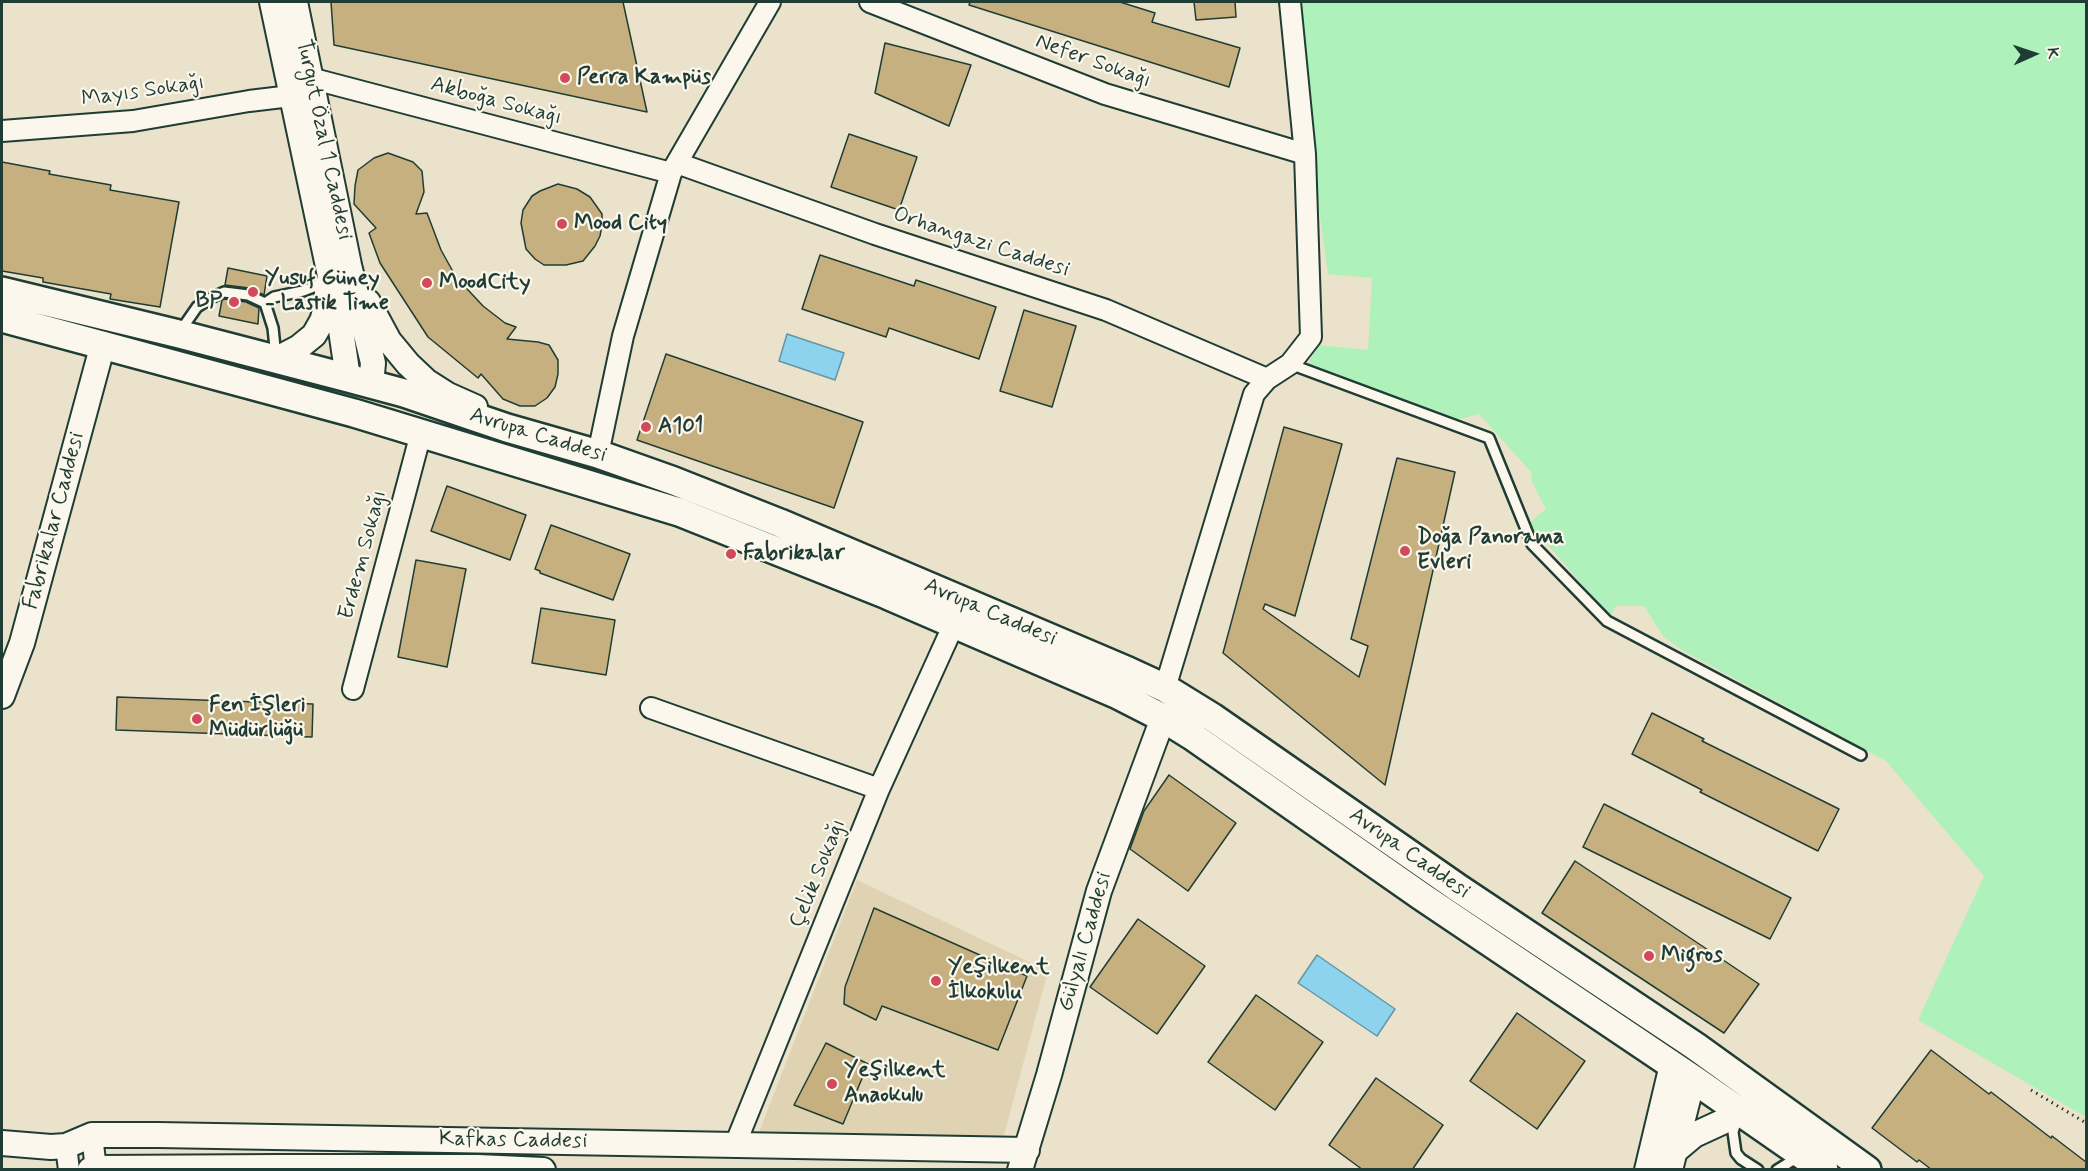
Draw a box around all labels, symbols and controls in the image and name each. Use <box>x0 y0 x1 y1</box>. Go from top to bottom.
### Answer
north arrow <box>2004 24 2064 84</box>
street label: Nefer Sokağı <box>1032 29 1154 95</box>
street label: Turgut Özal 1 Caddesi <box>289 37 357 243</box>
text: K <box>2042 47 2063 59</box>
place label: Perra Kampüs <box>577 65 711 91</box>
street label: Mayıs Sokağı <box>80 70 206 114</box>
marker: Perra Kampüs <box>558 71 572 85</box>
street label: Akboğa Sokağı <box>428 72 564 132</box>
street label: Orhangazi Caddesi <box>890 202 1072 284</box>
place label: Mood City <box>574 211 667 237</box>
marker: Mood City <box>555 217 569 231</box>
place label: Yusuf Güney - Lastik Time <box>265 266 389 318</box>
place label: MoodCity <box>439 270 530 296</box>
marker: MoodCity <box>420 276 434 290</box>
marker: Yusuf Güney - Lastik Time <box>246 285 260 299</box>
place label: BP <box>195 289 222 315</box>
marker: BP <box>227 295 241 309</box>
street label: Avrupa Caddesi <box>466 403 610 469</box>
place label: A101 <box>658 414 703 440</box>
marker: A101 <box>639 420 653 434</box>
street label: Fabrikalar Caddesi <box>19 429 91 613</box>
street label: Erdem Sokağı <box>334 487 394 623</box>
place label: Doğa Panorama Evleri <box>1417 525 1564 576</box>
place label: Fabrikalar <box>743 541 845 567</box>
marker: Doğa Panorama Evleri <box>1398 544 1412 558</box>
marker: Fabrikalar <box>724 547 738 561</box>
street label: Avrupa Caddesi <box>920 573 1060 653</box>
place label: Fen İşleri Müdürlüğü <box>209 693 306 744</box>
marker: Fen İşleri Müdürlüğü <box>190 712 204 726</box>
street label: Avrupa Caddesi <box>1343 803 1475 905</box>
street label: Çelik Sokağı <box>785 816 853 932</box>
street label: Gülyalı Caddesi <box>1054 869 1118 1015</box>
place label: Migros <box>1661 943 1723 969</box>
marker: Migros <box>1642 949 1656 963</box>
place label: Yeşilkent İlkokulu <box>948 955 1050 1006</box>
marker: Yeşilkent İlkokulu <box>929 974 943 988</box>
place label: Yeşilkent Anaokulu <box>844 1058 946 1110</box>
marker: Yeşilkent Anaokulu <box>825 1077 839 1091</box>
street label: Kafkas Caddesi <box>438 1127 588 1155</box>

